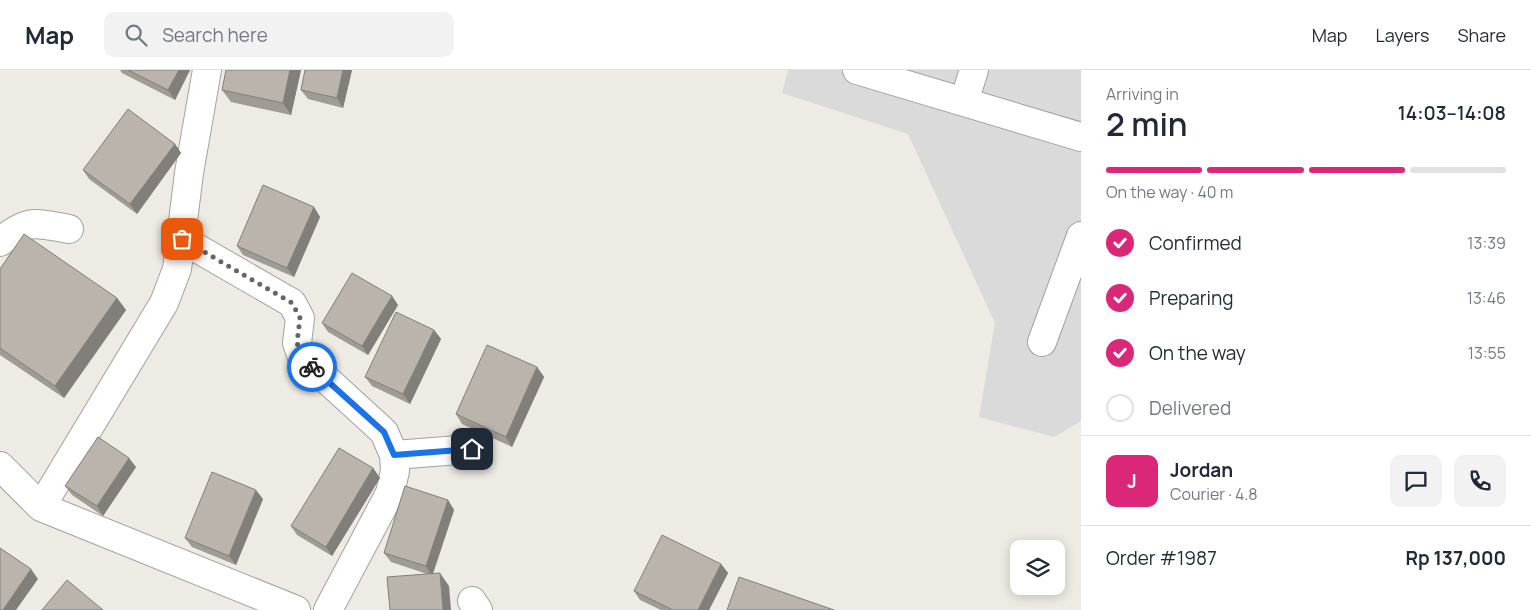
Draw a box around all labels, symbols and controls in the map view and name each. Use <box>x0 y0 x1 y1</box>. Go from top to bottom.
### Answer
search box <box>104 12 454 57</box>
text: Map <box>25 18 74 51</box>
icon: search <box>122 21 150 49</box>
text: Search here <box>162 22 268 48</box>
text: Map <box>1312 23 1347 47</box>
text: Layers <box>1375 23 1429 47</box>
text: Share <box>1457 23 1506 47</box>
text: Arriving in <box>1106 83 1179 105</box>
text: 14:03–14:08 <box>1398 100 1506 126</box>
text: 2 min <box>1106 102 1188 146</box>
text: On the way · 40 m <box>1106 181 1233 203</box>
pin <box>161 218 203 260</box>
icon: bag <box>168 225 196 253</box>
icon: check <box>1106 229 1134 257</box>
text: Confirmed <box>1149 230 1242 256</box>
text: 13:39 <box>1467 232 1506 254</box>
icon: check <box>1106 284 1134 312</box>
text: Preparing <box>1149 285 1234 311</box>
text: 13:46 <box>1467 287 1506 309</box>
icon: check <box>1106 339 1134 367</box>
text: On the way <box>1149 340 1246 366</box>
courier <box>287 342 337 392</box>
text: 13:55 <box>1468 342 1506 364</box>
icon: bike <box>298 353 326 381</box>
text: Delivered <box>1149 395 1231 421</box>
pin <box>451 428 493 470</box>
icon: home <box>458 435 486 463</box>
button: chat <box>1390 455 1442 507</box>
button: phone <box>1454 455 1506 507</box>
text: Jordan <box>1170 457 1233 483</box>
text: J <box>1127 468 1137 494</box>
text: Courier · 4.8 <box>1170 483 1258 505</box>
map controls <box>1010 540 1065 595</box>
button: layers <box>1010 540 1065 595</box>
text: Order #1987 <box>1106 545 1217 571</box>
text: Rp 137,000 <box>1405 545 1506 571</box>

